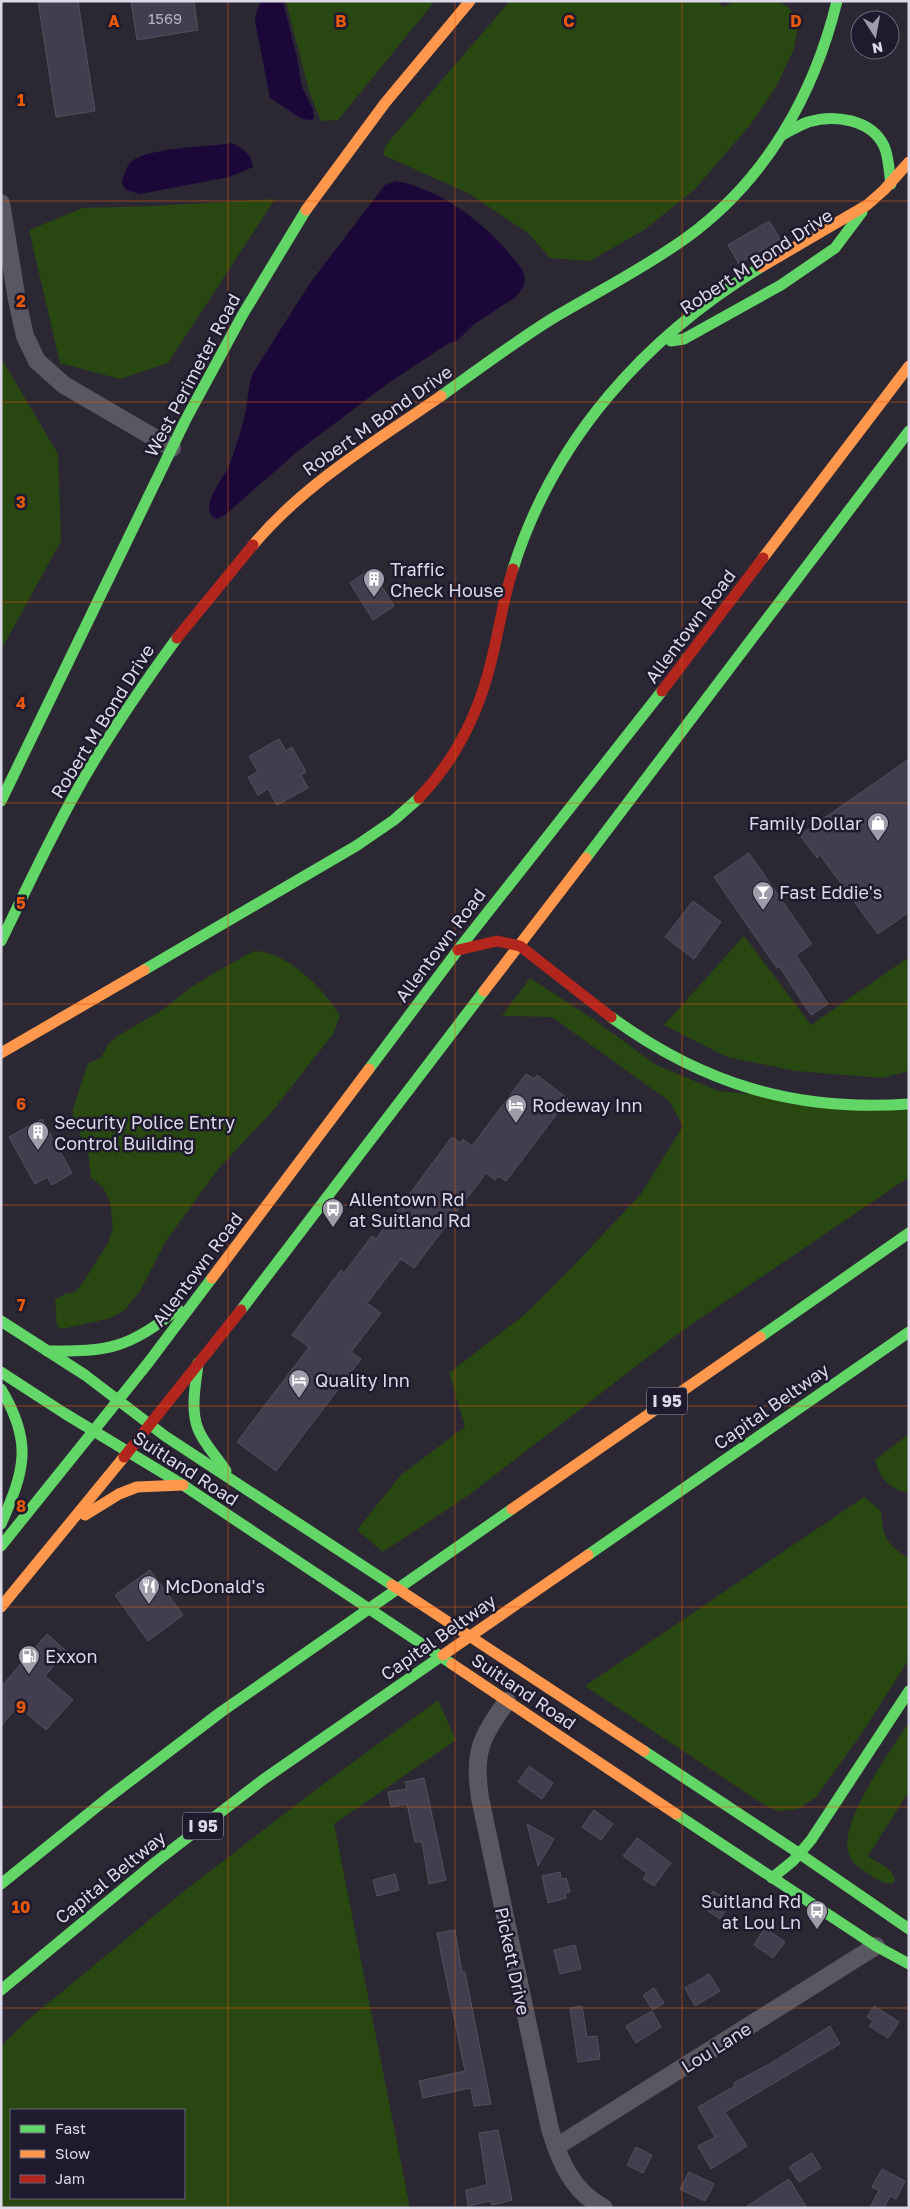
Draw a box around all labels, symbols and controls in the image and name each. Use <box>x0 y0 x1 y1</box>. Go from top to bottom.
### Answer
house number: 1569 <box>148 9 182 27</box>
north arrow <box>850 10 900 60</box>
text: A <box>108 11 120 31</box>
text: B <box>335 11 347 31</box>
text: C <box>563 11 575 31</box>
text: D <box>790 11 802 31</box>
text: N <box>871 39 884 58</box>
text: 1 <box>17 90 25 110</box>
street label: Robert M Bond Drive <box>676 203 836 319</box>
street label: West Perimeter Road <box>140 290 244 460</box>
text: 2 <box>16 291 26 311</box>
street label: Robert M Bond Drive <box>298 360 456 480</box>
text: 3 <box>16 492 26 512</box>
place label: Traffic Check House <box>390 558 504 601</box>
street label: Allentown Road <box>640 565 740 687</box>
building icon: Traffic Check House <box>362 567 386 598</box>
street label: Robert M Bond Drive <box>46 640 158 802</box>
text: 4 <box>16 693 26 713</box>
shop icon: Family Dollar <box>866 811 890 842</box>
place label: Family Dollar <box>749 812 862 834</box>
bar icon: Fast Eddie's <box>751 880 775 911</box>
place label: Fast Eddie's <box>779 881 882 903</box>
street label: Allentown Road <box>390 884 490 1006</box>
text: 5 <box>16 893 26 913</box>
hotel icon: Rodeway Inn <box>504 1093 528 1124</box>
text: 6 <box>16 1094 26 1114</box>
place label: Rodeway Inn <box>532 1094 643 1116</box>
place label: Security Police Entry Control Building <box>54 1111 235 1154</box>
building icon: Security Police Entry Control Building <box>26 1120 50 1151</box>
place label: Allentown Rd at Suitland Rd <box>349 1188 471 1231</box>
bus stop icon: Allentown Rd at Suitland Rd <box>321 1197 345 1228</box>
street label: Allentown Road <box>147 1208 247 1330</box>
text: 7 <box>17 1295 26 1315</box>
street label: Capital Beltway <box>709 1358 833 1454</box>
hotel icon: Quality Inn <box>287 1368 311 1399</box>
place label: Quality Inn <box>315 1369 410 1391</box>
road number: I 95 <box>647 1388 687 1414</box>
street label: Suitland Road <box>129 1426 243 1510</box>
text: 8 <box>16 1496 26 1516</box>
restaurant icon: McDonald's <box>137 1574 161 1605</box>
place label: McDonald's <box>165 1575 265 1597</box>
street label: Capital Beltway <box>376 1589 500 1685</box>
fuel station icon: Exxon <box>17 1644 41 1675</box>
place label: Exxon <box>45 1645 97 1667</box>
street label: Suitland Road <box>468 1648 580 1734</box>
text: 9 <box>16 1697 26 1717</box>
road number: I 95 <box>183 1812 223 1840</box>
street label: Capital Beltway <box>50 1826 170 1928</box>
place label: Suitland Rd at Lou Ln <box>701 1890 801 1933</box>
text: 10 <box>12 1897 30 1917</box>
bus stop icon: Suitland Rd at Lou Ln <box>805 1899 829 1930</box>
street label: Pickett Drive <box>491 1905 535 2017</box>
street label: Lou Lane <box>677 2017 755 2077</box>
legend <box>10 2109 185 2199</box>
text: Fast <box>55 2119 86 2137</box>
text: Slow <box>55 2144 90 2162</box>
text: Jam <box>55 2169 85 2187</box>

